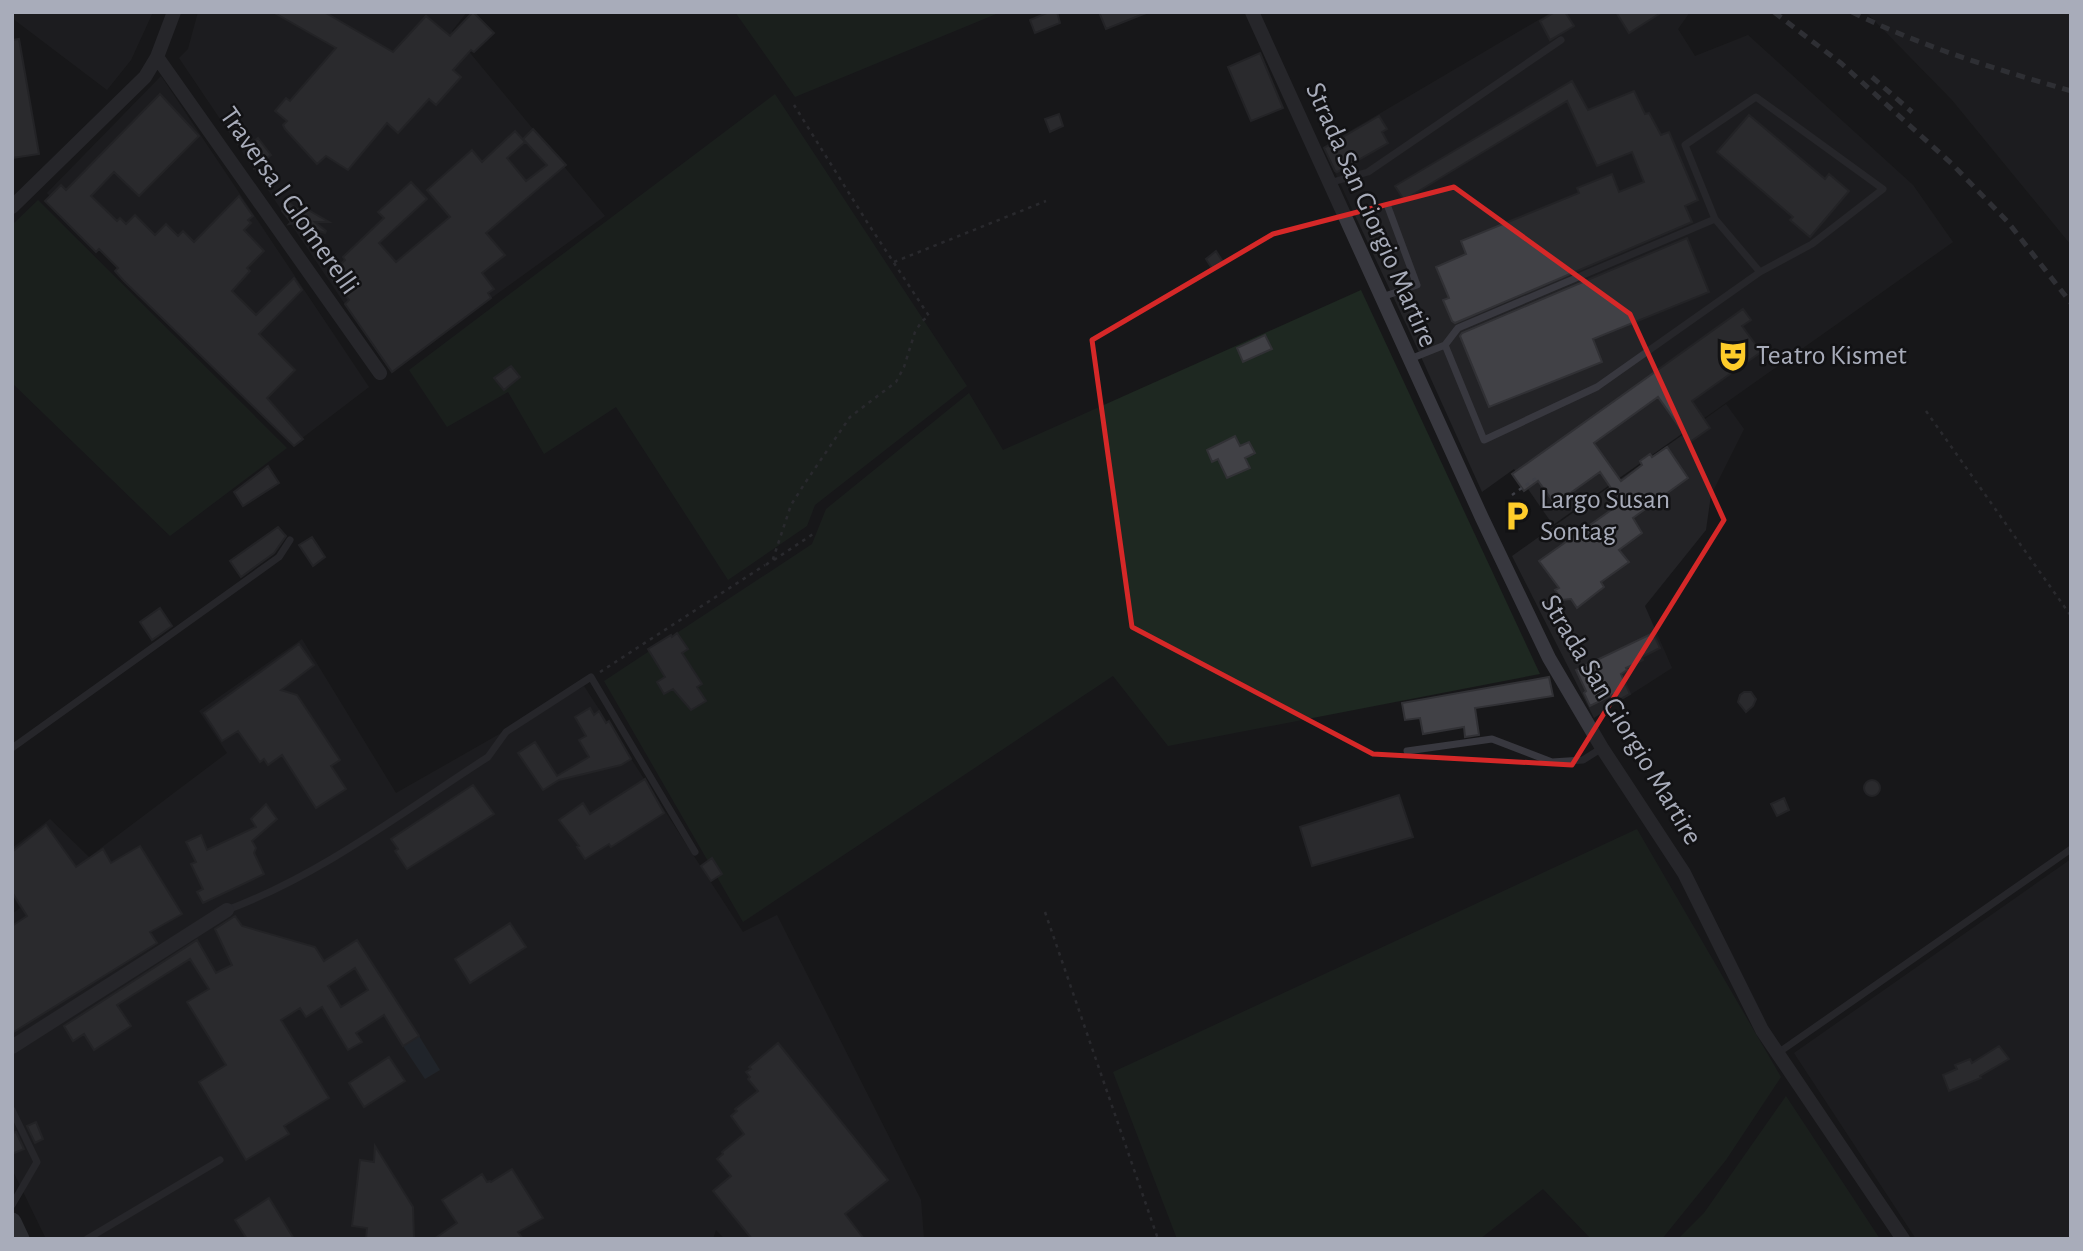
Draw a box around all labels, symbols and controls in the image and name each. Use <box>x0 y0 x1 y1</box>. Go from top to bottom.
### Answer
street label: Strada San Giorgio Martire <box>1300 79 1442 351</box>
street label: Traversa I Glomerelli <box>214 102 364 300</box>
theatre icon: Teatro Kismet <box>1716 339 1750 373</box>
place label: Teatro Kismet <box>1756 342 1907 370</box>
place label: Largo Susan Sontag <box>1540 486 1670 546</box>
parking icon: Largo Susan Sontag <box>1500 499 1534 533</box>
street label: Strada San Giorgio Martire <box>1535 590 1707 850</box>

